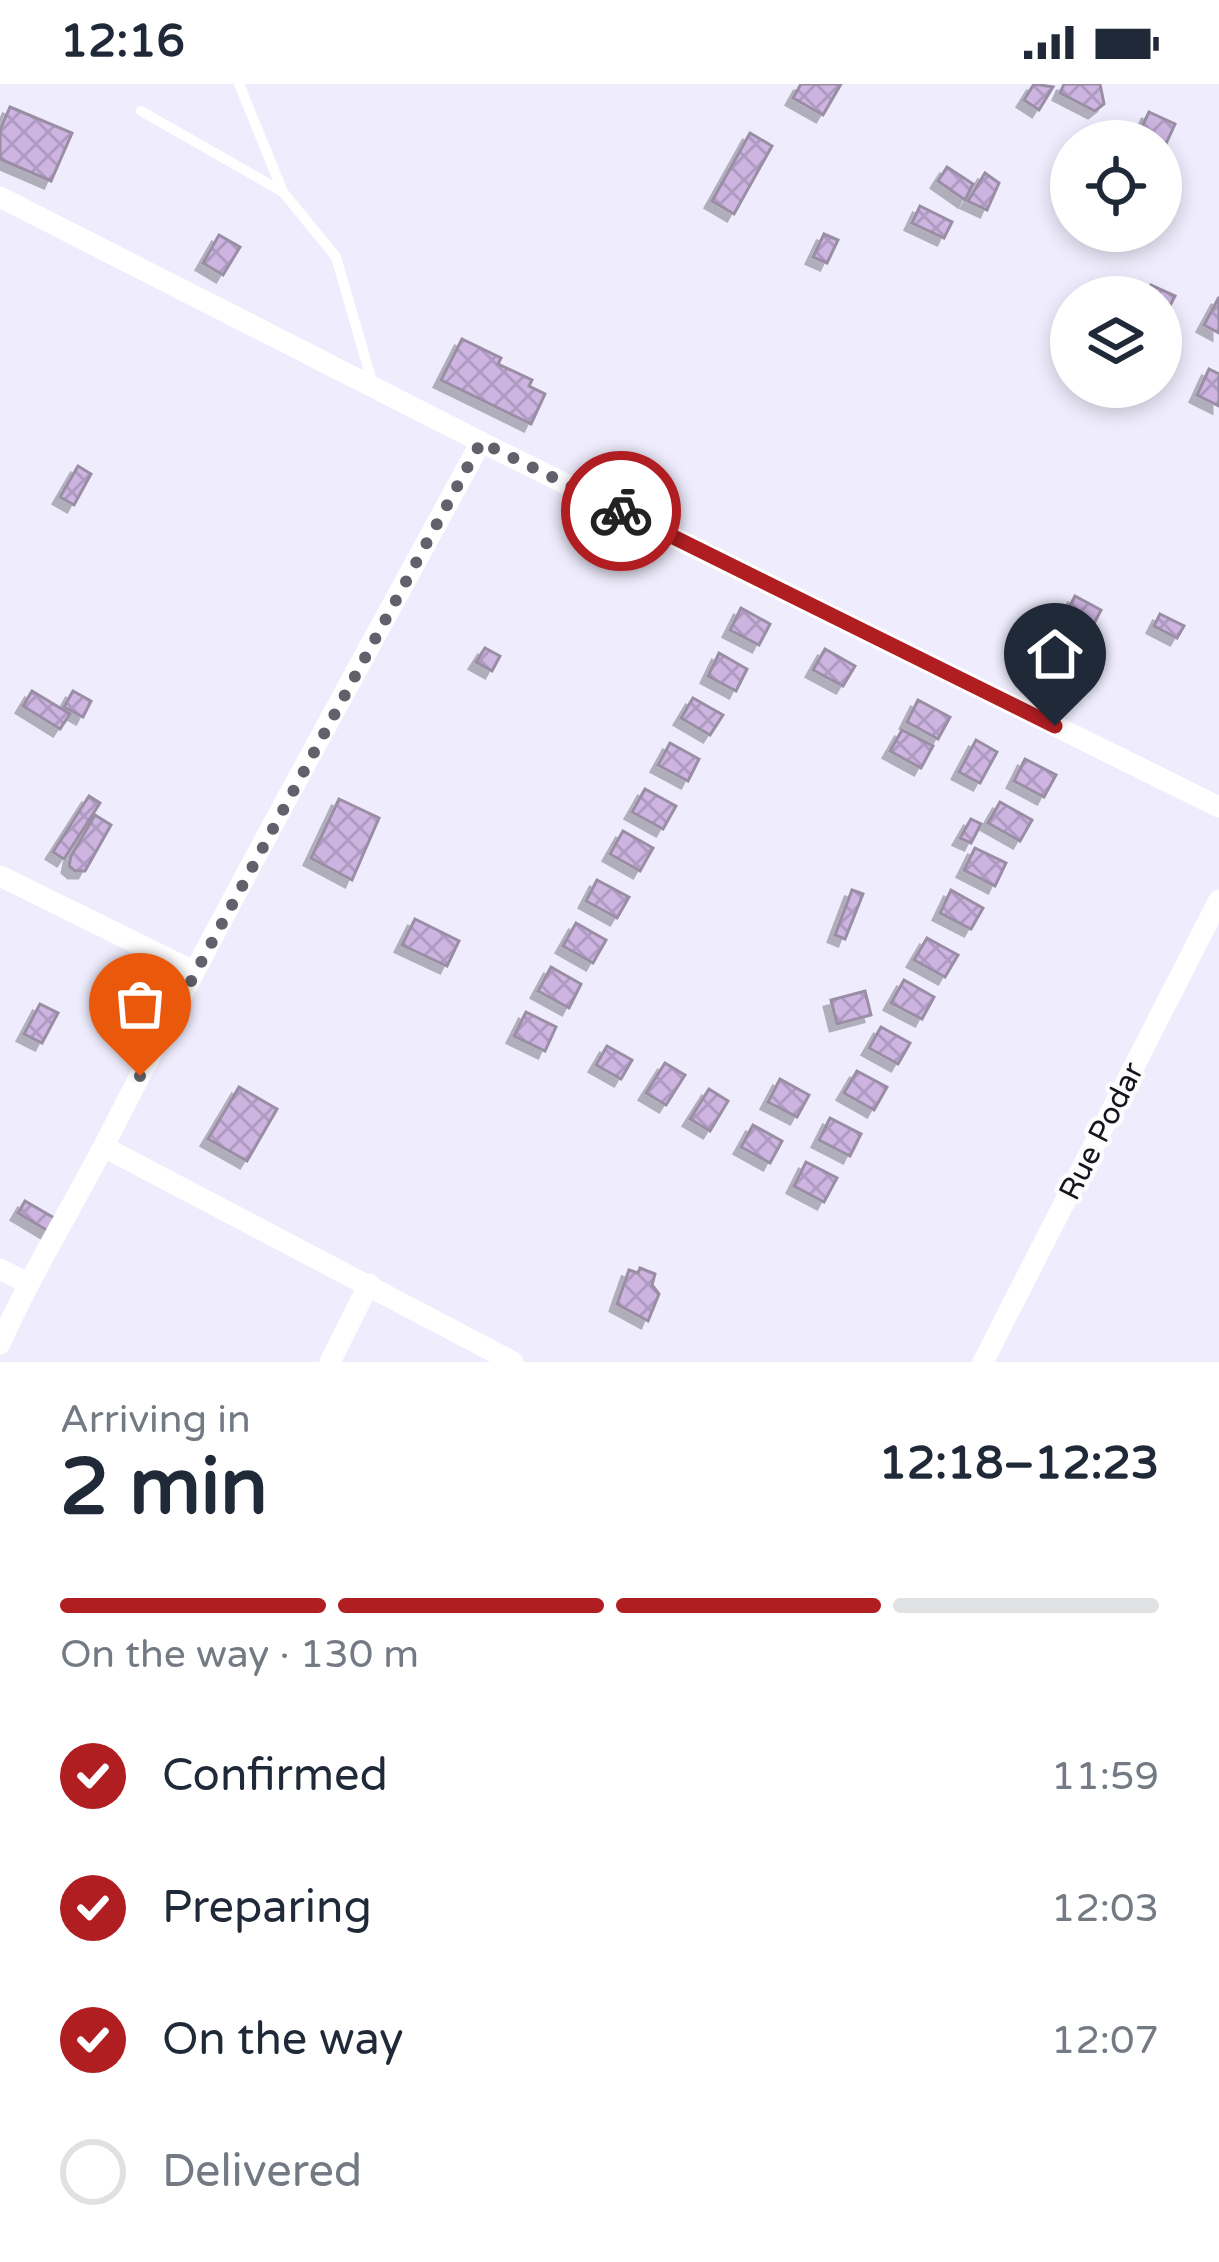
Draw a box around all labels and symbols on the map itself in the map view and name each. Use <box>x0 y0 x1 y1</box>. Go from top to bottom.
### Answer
courier <box>561 451 681 571</box>
pin <box>1004 603 1106 726</box>
pin <box>89 953 191 1076</box>
street label: Rue Podar <box>1051 1056 1152 1206</box>

